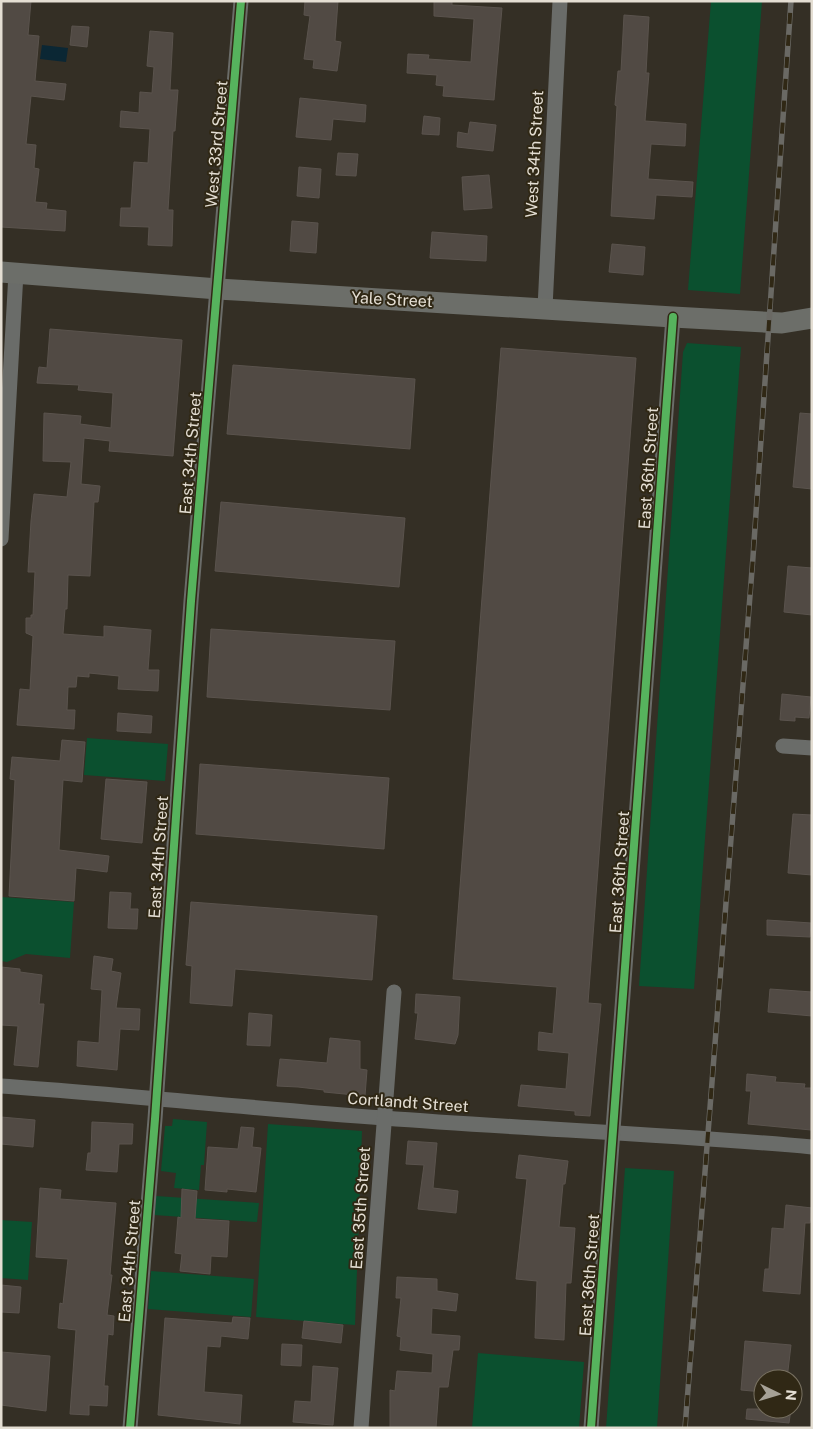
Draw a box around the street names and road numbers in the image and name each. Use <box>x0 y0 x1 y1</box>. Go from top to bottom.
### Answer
street label: West 33rd Street <box>201 79 232 209</box>
street label: West 34th Street <box>522 90 547 218</box>
street label: Yale Street <box>351 288 433 311</box>
street label: East 34th Street <box>176 391 205 515</box>
street label: East 36th Street <box>635 406 662 530</box>
street label: East 34th Street <box>145 795 172 919</box>
street label: East 36th Street <box>606 810 633 934</box>
street label: Cortlandt Street <box>347 1089 469 1116</box>
street label: East 35th Street <box>347 1146 374 1270</box>
street label: East 34th Street <box>115 1199 144 1323</box>
street label: East 36th Street <box>576 1213 603 1337</box>

